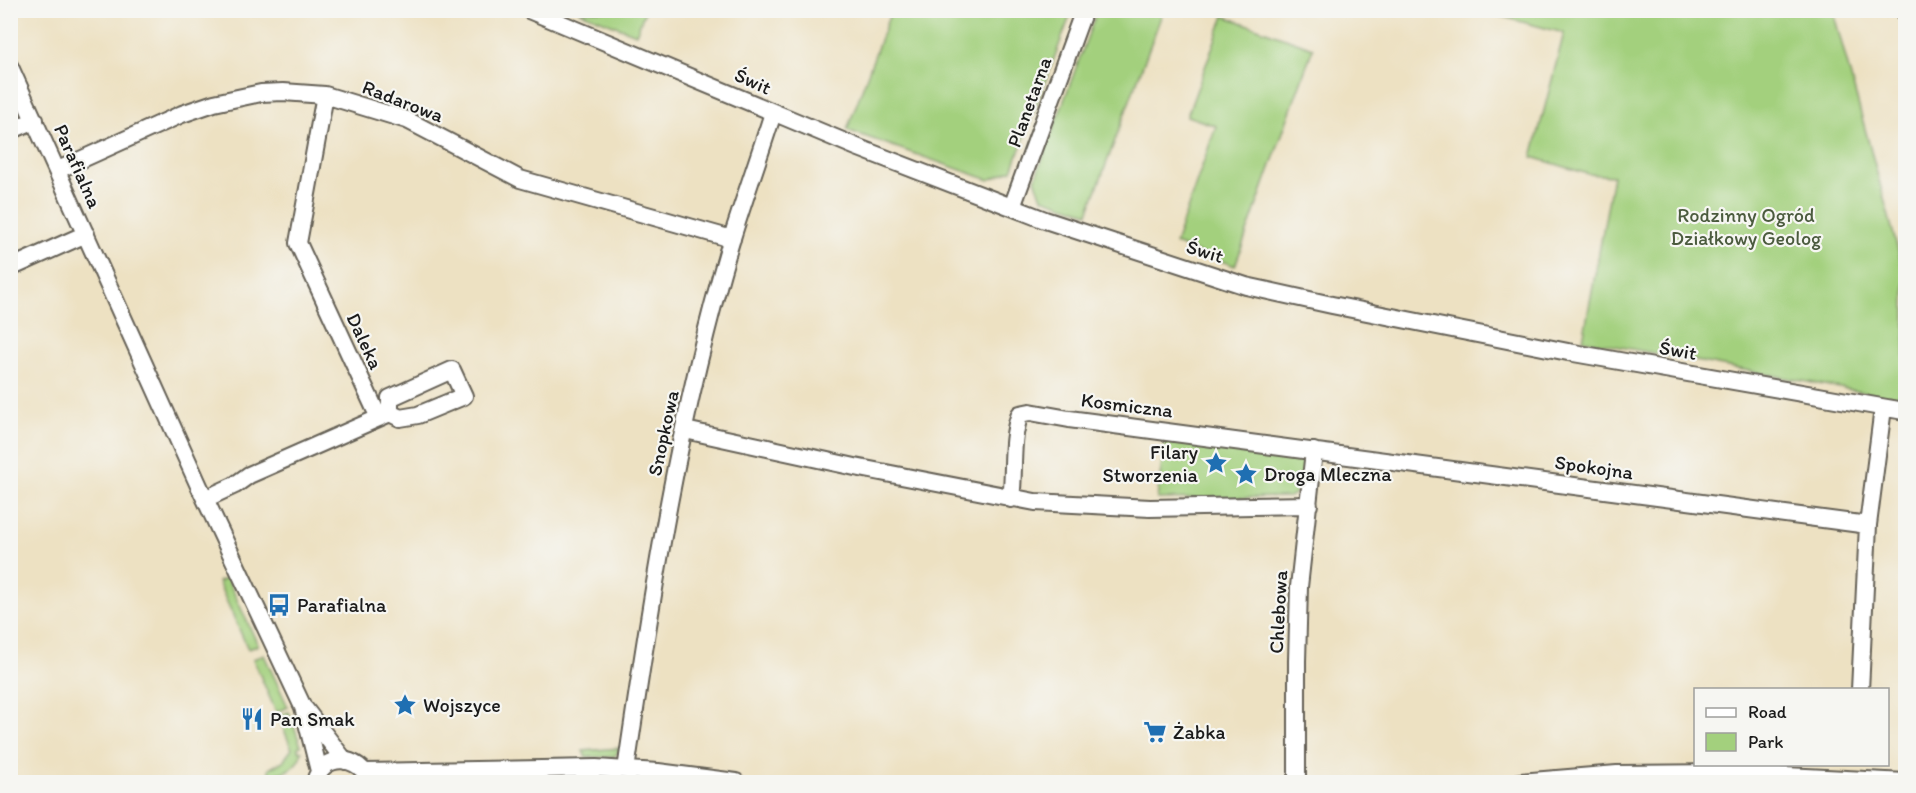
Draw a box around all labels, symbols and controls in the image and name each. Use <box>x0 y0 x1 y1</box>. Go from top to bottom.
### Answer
street label: Planetarna <box>1002 53 1057 151</box>
street label: Świt <box>731 62 775 100</box>
street label: Radarowa <box>359 75 448 128</box>
street label: Parafialna <box>49 120 107 212</box>
park label: Rodzinny Ogród Działkowy Geolog <box>1671 203 1822 250</box>
street label: Świt <box>1184 234 1227 268</box>
street label: Daleka <box>342 309 389 374</box>
street label: Świt <box>1657 335 1699 365</box>
street label: Snopkowa <box>642 387 684 478</box>
street label: Kosmiczna <box>1080 387 1175 423</box>
place label: Filary Stworzenia <box>1103 440 1199 487</box>
place icon: Filary Stworzenia <box>1203 450 1229 476</box>
street label: Spokojna <box>1553 450 1635 484</box>
place icon: Droga Mleczna <box>1233 461 1259 487</box>
place label: Droga Mleczna <box>1264 462 1392 486</box>
street label: Chlebowa <box>1264 569 1292 654</box>
bus stop icon: Parafialna <box>266 592 292 618</box>
place label: Parafialna <box>297 593 387 617</box>
legend <box>1694 688 1889 766</box>
place icon: Wojszyce <box>392 692 418 718</box>
place label: Wojszyce <box>423 693 501 717</box>
text: Road <box>1748 701 1787 723</box>
restaurant icon: Pan Smak <box>239 706 265 732</box>
place label: Pan Smak <box>270 707 355 731</box>
supermarket icon: Żabka <box>1142 719 1168 745</box>
place label: Żabka <box>1173 720 1225 744</box>
text: Park <box>1748 731 1783 753</box>

